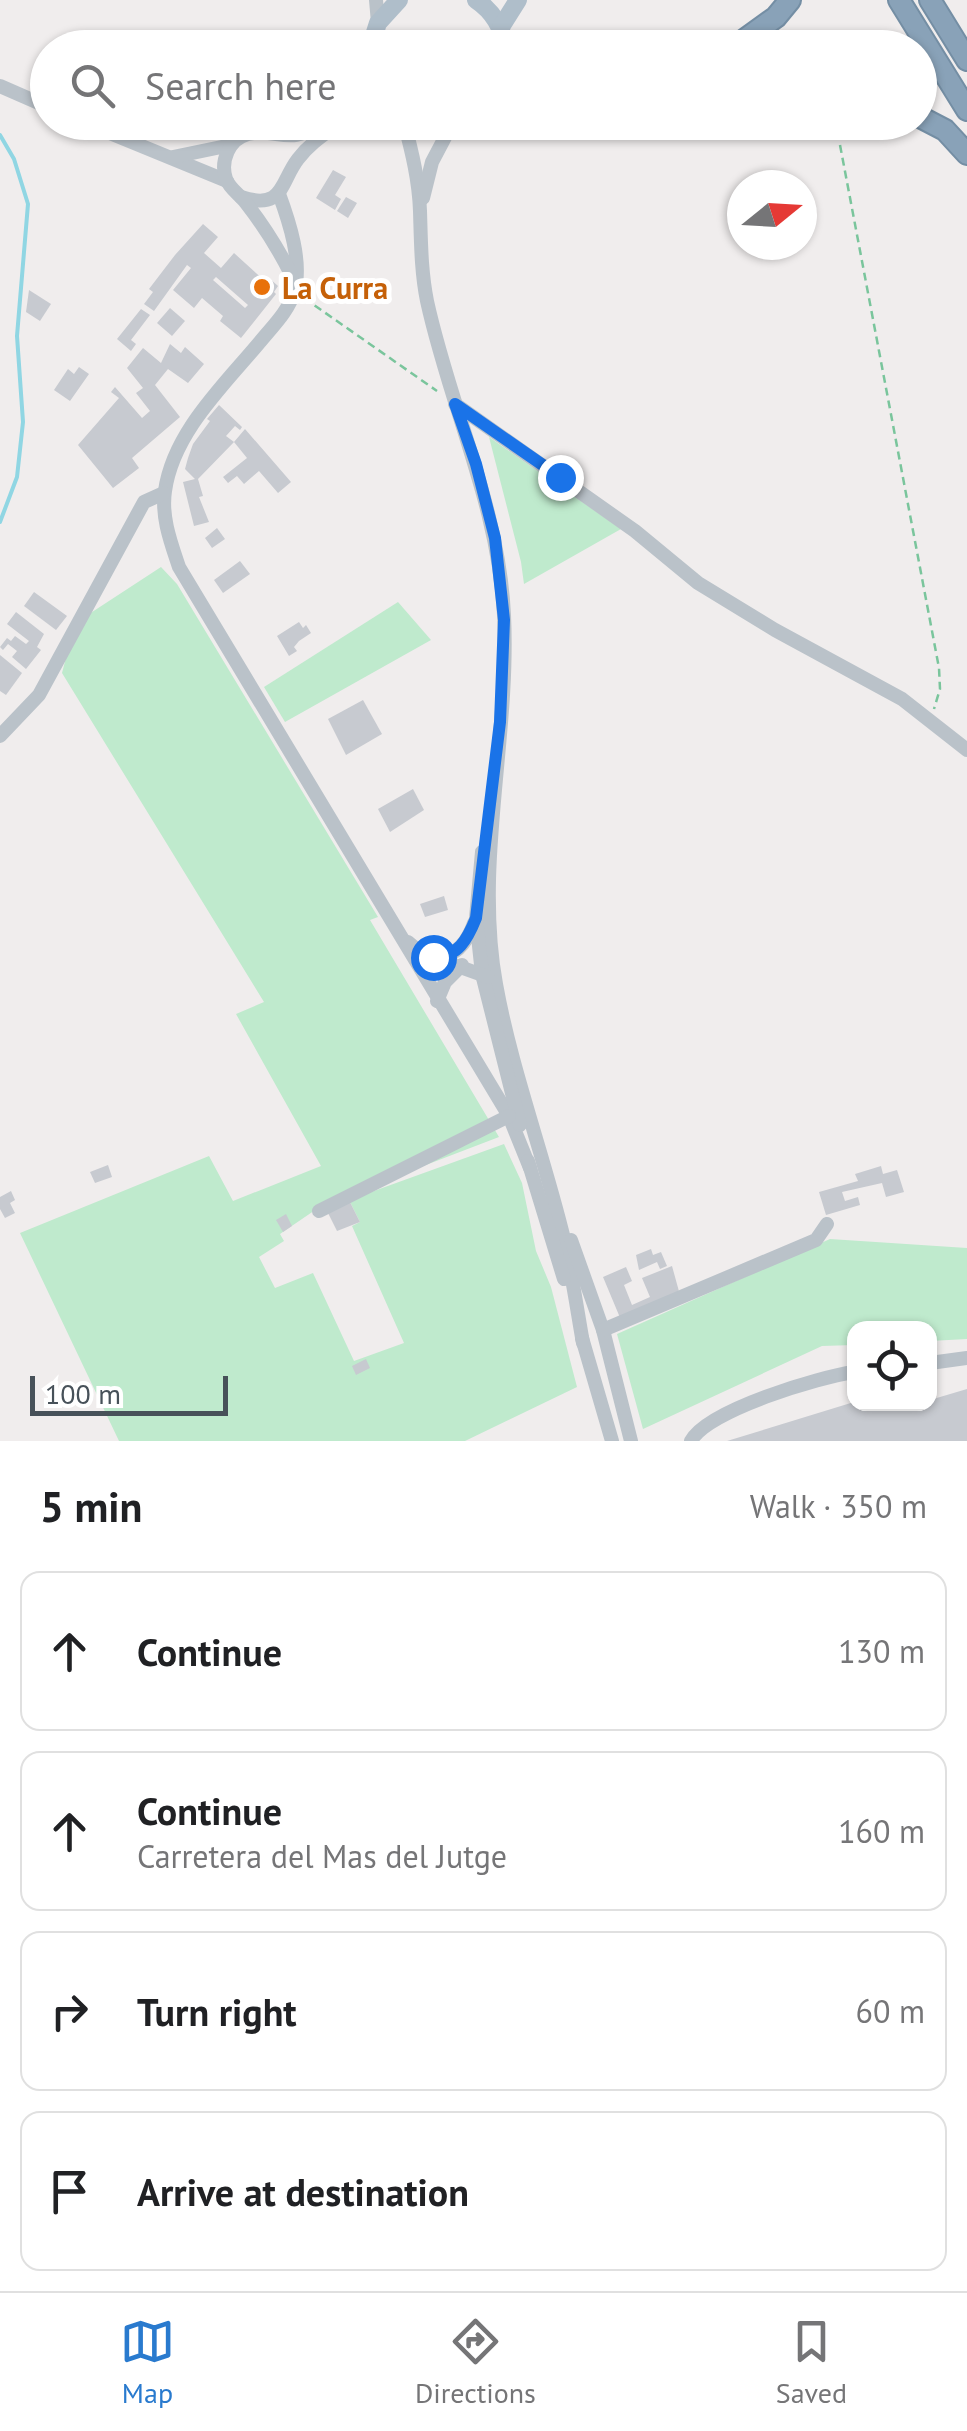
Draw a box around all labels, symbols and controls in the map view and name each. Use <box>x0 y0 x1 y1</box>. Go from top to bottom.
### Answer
search box <box>30 30 937 140</box>
icon: search <box>65 58 120 113</box>
text: Search here <box>145 61 337 110</box>
north arrow <box>727 170 817 260</box>
place label: La Curra <box>282 268 388 307</box>
marker: La Curra <box>251 276 273 298</box>
route end <box>538 455 584 501</box>
route start <box>411 935 457 981</box>
map controls <box>847 1321 937 1411</box>
button: locate <box>847 1321 937 1411</box>
scale bar <box>30 1371 228 1416</box>
text: 100 m <box>45 1375 121 1412</box>
text: 5 min <box>40 1479 142 1534</box>
text: Walk · 350 m <box>750 1485 927 1527</box>
icon: ahead <box>42 1624 97 1679</box>
text: Continue <box>137 1627 282 1676</box>
text: 130 m <box>838 1630 925 1672</box>
text: Continue <box>137 1786 282 1835</box>
icon: ahead <box>42 1804 97 1859</box>
text: 160 m <box>838 1810 925 1852</box>
text: Carretera del Mas del Jutge <box>137 1835 507 1877</box>
icon: right <box>42 1984 97 2039</box>
text: Turn right <box>137 1987 297 2036</box>
text: 60 m <box>856 1990 925 2032</box>
icon: arrive <box>42 2164 97 2219</box>
text: Arrive at destination <box>137 2167 469 2216</box>
tab: Map <box>120 2314 175 2411</box>
tab: Directions <box>415 2314 536 2411</box>
tab: Saved <box>776 2314 847 2411</box>

